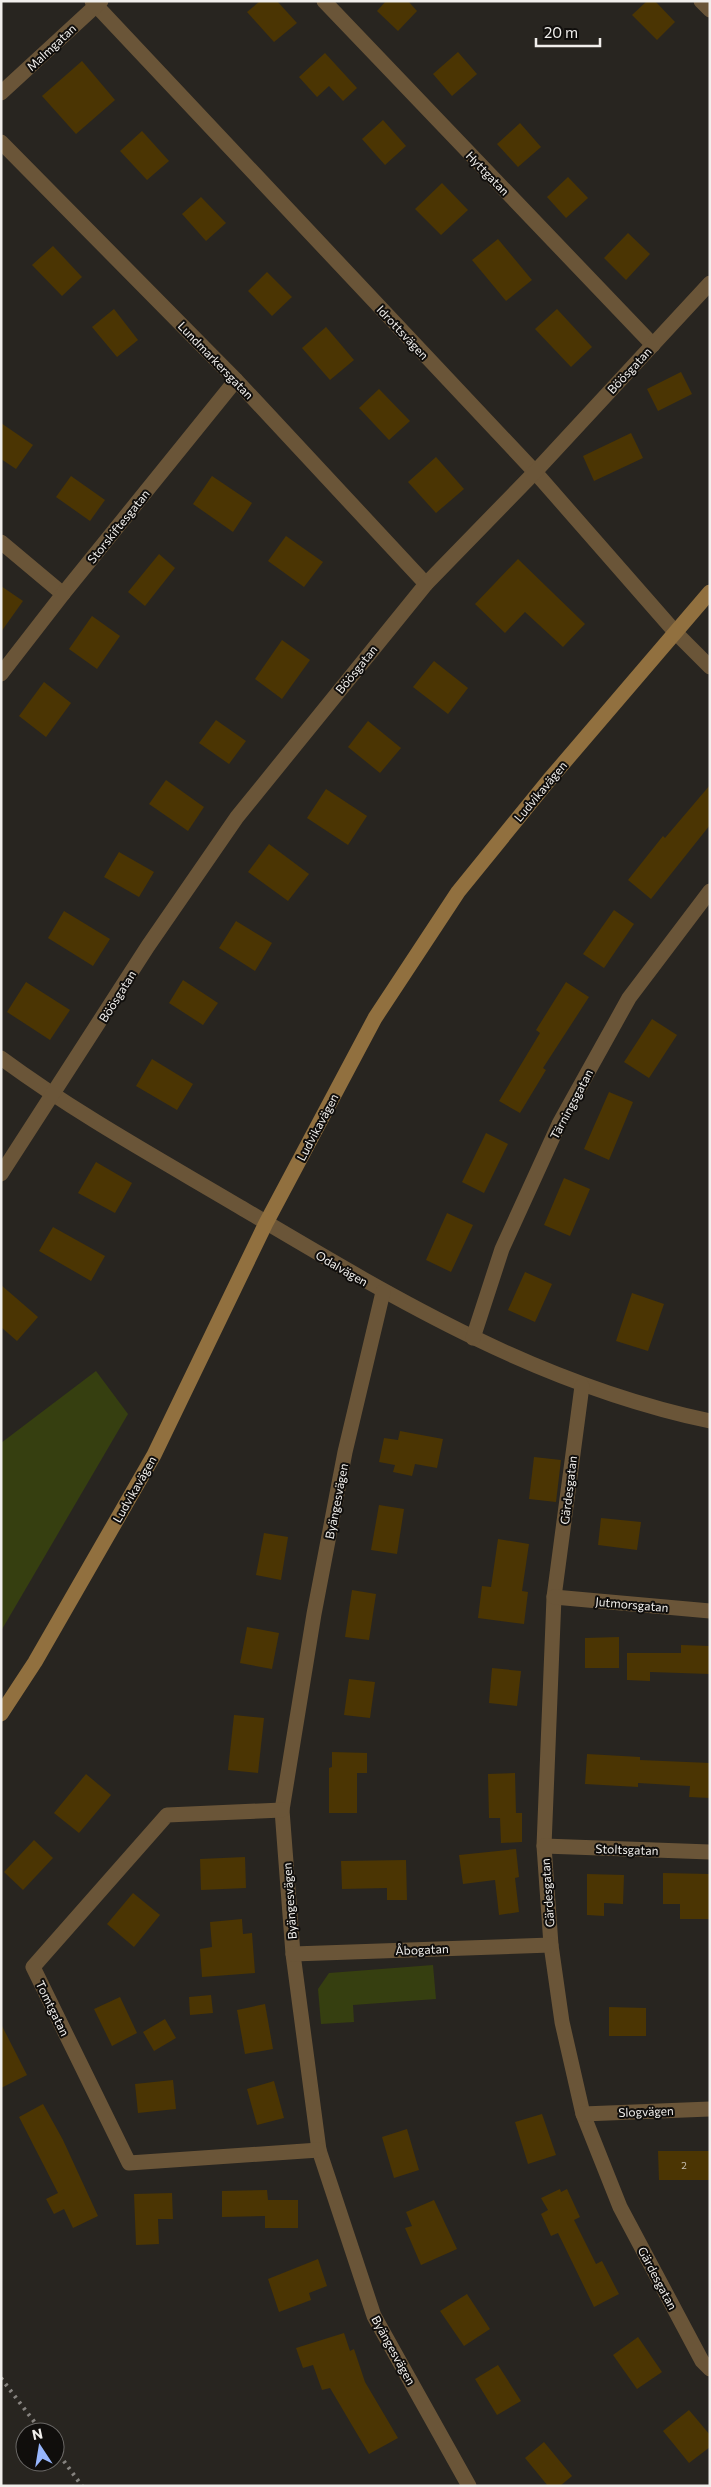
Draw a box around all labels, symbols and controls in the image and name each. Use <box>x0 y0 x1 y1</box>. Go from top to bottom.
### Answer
scale bar <box>536 15 600 47</box>
street label: Malmgatan <box>24 21 78 73</box>
text: 20 m <box>544 23 578 41</box>
street label: Hyttgatan <box>464 148 512 198</box>
street label: Idrottsvägen <box>374 302 432 362</box>
street label: Lundmarkersgatan <box>175 318 257 402</box>
street label: Böösgatan <box>604 344 654 396</box>
street label: Storskiftesgatan <box>84 486 152 566</box>
street label: Böösgatan <box>332 642 380 696</box>
street label: Ludvikavägen <box>511 758 569 824</box>
street label: Böösgatan <box>96 968 138 1024</box>
street label: Tärningsgatan <box>547 1067 595 1141</box>
street label: Ludvikavägen <box>293 1091 341 1163</box>
street label: Odalvägen <box>313 1247 371 1289</box>
street label: Ludvikavägen <box>109 1453 159 1525</box>
street label: Gärdesgatan <box>557 1455 579 1525</box>
street label: Byängesvägen <box>322 1462 350 1540</box>
street label: Jutmorsgatan <box>595 1594 669 1615</box>
street label: Stoltsgatan <box>595 1841 659 1857</box>
street label: Gärdesgatan <box>538 1858 556 1928</box>
street label: Byängesvägen <box>279 1862 299 1940</box>
street label: Åbogatan <box>395 1941 449 1957</box>
street label: Tomtgatan <box>34 1978 72 2038</box>
street label: Slogvägen <box>618 2103 674 2119</box>
house number: 2 <box>681 2159 687 2171</box>
street label: Gärdesgatan <box>636 2244 680 2312</box>
street label: Byängesvägen <box>369 2313 419 2387</box>
north arrow <box>15 2422 65 2472</box>
text: N <box>30 2424 44 2443</box>

